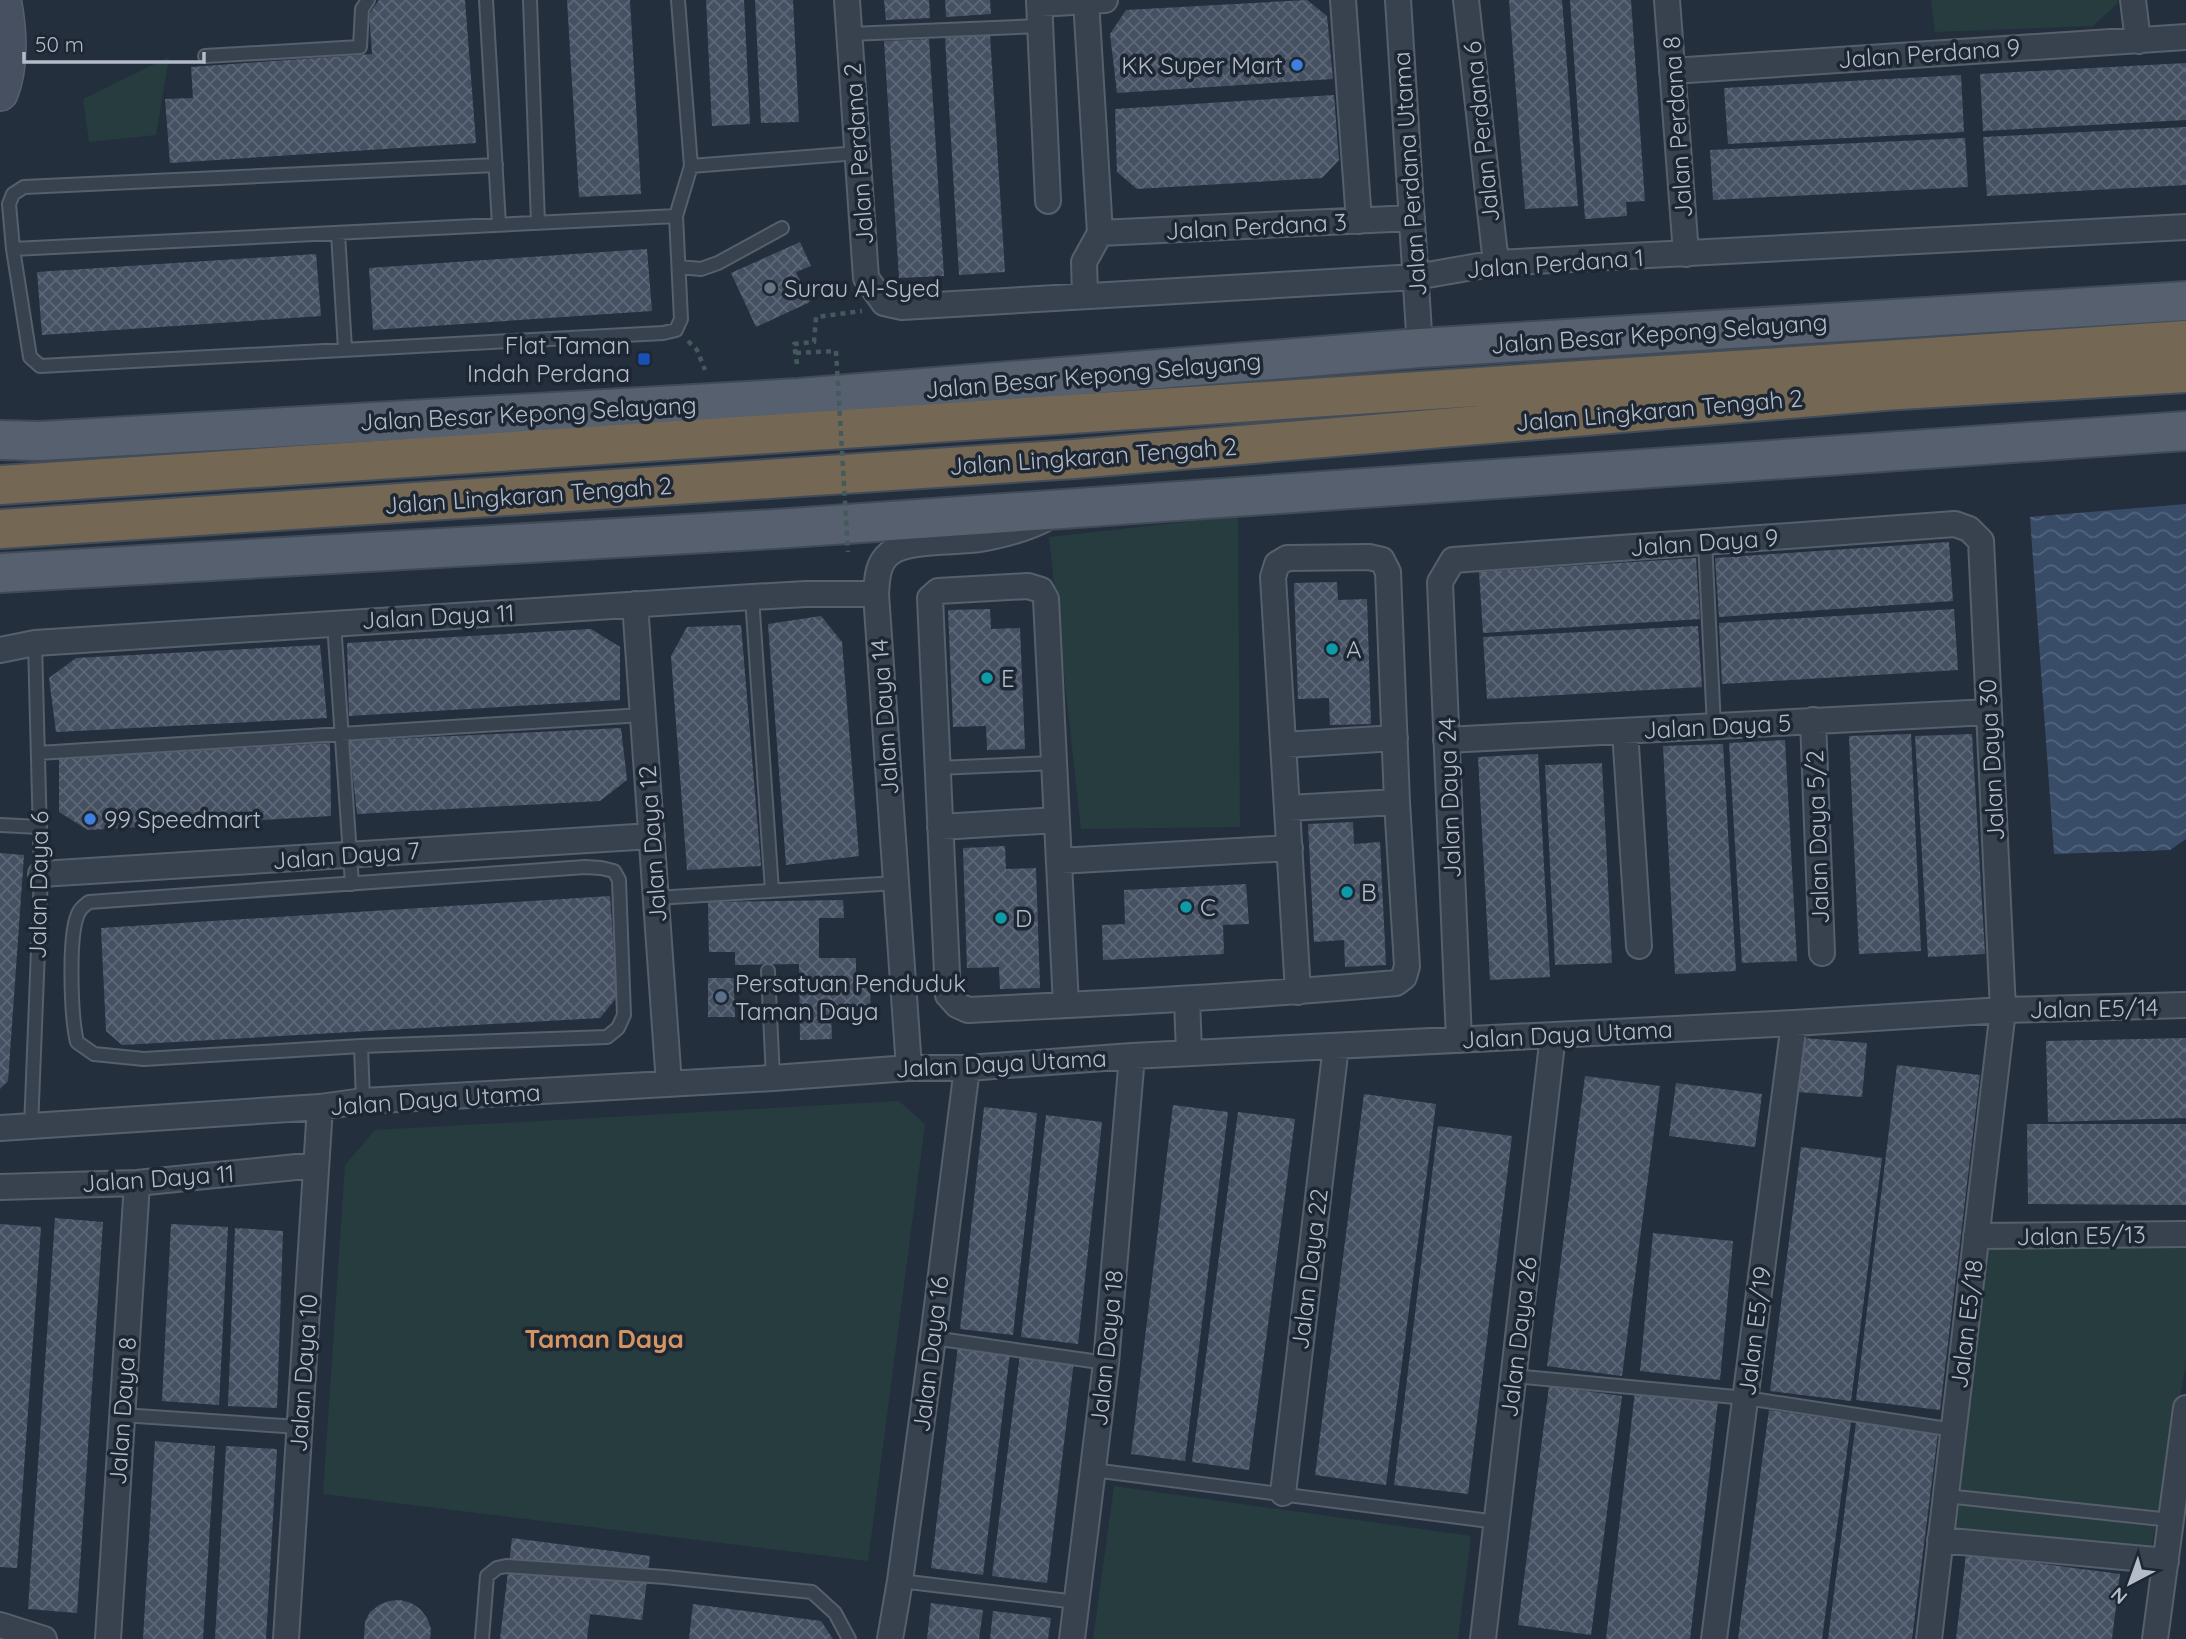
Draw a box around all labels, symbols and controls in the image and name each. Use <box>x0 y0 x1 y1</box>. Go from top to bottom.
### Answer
scale bar <box>24 21 205 65</box>
text: 50 m <box>35 31 84 57</box>
street label: Jalan Perdana 9 <box>1837 32 2021 74</box>
street label: Jalan Perdana 8 <box>1656 35 1698 219</box>
street label: Jalan Perdana 6 <box>1457 40 1505 224</box>
place label: KK Super Mart <box>1121 50 1283 80</box>
street label: Jalan Perdana Utama <box>1385 51 1433 297</box>
marker: KK Super Mart <box>1289 57 1305 73</box>
street label: Jalan Perdana 2 <box>837 62 879 246</box>
street label: Jalan Perdana 3 <box>1164 206 1348 246</box>
street label: Jalan Perdana 1 <box>1465 242 1645 284</box>
place label: Surau Al-Syed <box>784 273 940 303</box>
marker: Surau Al-Syed <box>762 280 778 296</box>
street label: Jalan Besar Kepong Selayang <box>1490 306 1828 360</box>
place label: Flat Taman Indah Perdana <box>467 330 630 388</box>
street label: Jalan Besar Kepong Selayang <box>924 345 1262 405</box>
marker: Flat Taman Indah Perdana <box>636 351 652 367</box>
street label: Jalan Lingkaran Tengah 2 <box>1514 382 1804 438</box>
street label: Jalan Besar Kepong Selayang <box>359 389 697 437</box>
street label: Jalan Lingkaran Tengah 2 <box>948 431 1238 481</box>
street label: Jalan Lingkaran Tengah 2 <box>383 470 673 520</box>
street label: Jalan Daya 9 <box>1629 522 1779 562</box>
street label: Jalan Daya 11 <box>361 597 515 635</box>
place label: A <box>1346 634 1362 664</box>
street label: Jalan Daya 14 <box>864 638 904 796</box>
marker: A <box>1324 641 1340 657</box>
place label: E <box>1001 663 1015 693</box>
marker: E <box>979 670 995 686</box>
street label: Jalan Daya 30 <box>1972 678 2010 842</box>
street label: Jalan Daya 5 <box>1642 707 1792 745</box>
street label: Jalan Daya 24 <box>1431 717 1467 879</box>
street label: Jalan Daya 5/2 <box>1799 749 1835 925</box>
street label: Jalan Daya 12 <box>632 764 672 924</box>
place label: 99 Speedmart <box>104 804 261 834</box>
street label: Jalan Daya 6 <box>22 811 54 959</box>
marker: 99 Speedmart <box>82 811 98 827</box>
street label: Jalan Daya 7 <box>271 835 421 875</box>
place label: B <box>1361 877 1377 907</box>
marker: B <box>1339 884 1355 900</box>
place label: C <box>1200 892 1216 922</box>
marker: C <box>1178 899 1194 915</box>
place label: D <box>1015 903 1032 933</box>
marker: D <box>993 910 1009 926</box>
place label: Persatuan Penduduk Taman Daya <box>735 968 966 1026</box>
marker: Persatuan Penduduk Taman Daya <box>713 989 729 1005</box>
street label: Jalan E5/14 <box>2029 992 2159 1024</box>
street label: Jalan Daya Utama <box>1461 1013 1673 1055</box>
street label: Jalan Daya Utama <box>895 1042 1107 1084</box>
street label: Jalan Daya Utama <box>328 1077 542 1121</box>
street label: Jalan Daya 11 <box>81 1158 235 1198</box>
street label: Jalan Daya 22 <box>1284 1187 1334 1351</box>
street label: Jalan E5/13 <box>2016 1219 2146 1251</box>
street label: Jalan Daya 26 <box>1493 1255 1543 1419</box>
street label: Jalan E5/18 <box>1943 1258 1989 1390</box>
street label: Jalan E5/19 <box>1731 1265 1777 1397</box>
street label: Jalan Daya 18 <box>1083 1268 1129 1428</box>
street label: Jalan Daya 16 <box>906 1274 954 1434</box>
street label: Jalan Daya 10 <box>283 1293 323 1453</box>
district label: Taman Daya <box>524 1322 684 1355</box>
street label: Jalan Daya 8 <box>102 1336 142 1486</box>
north arrow <box>2095 1548 2165 1618</box>
text: N <box>2106 1582 2132 1609</box>

